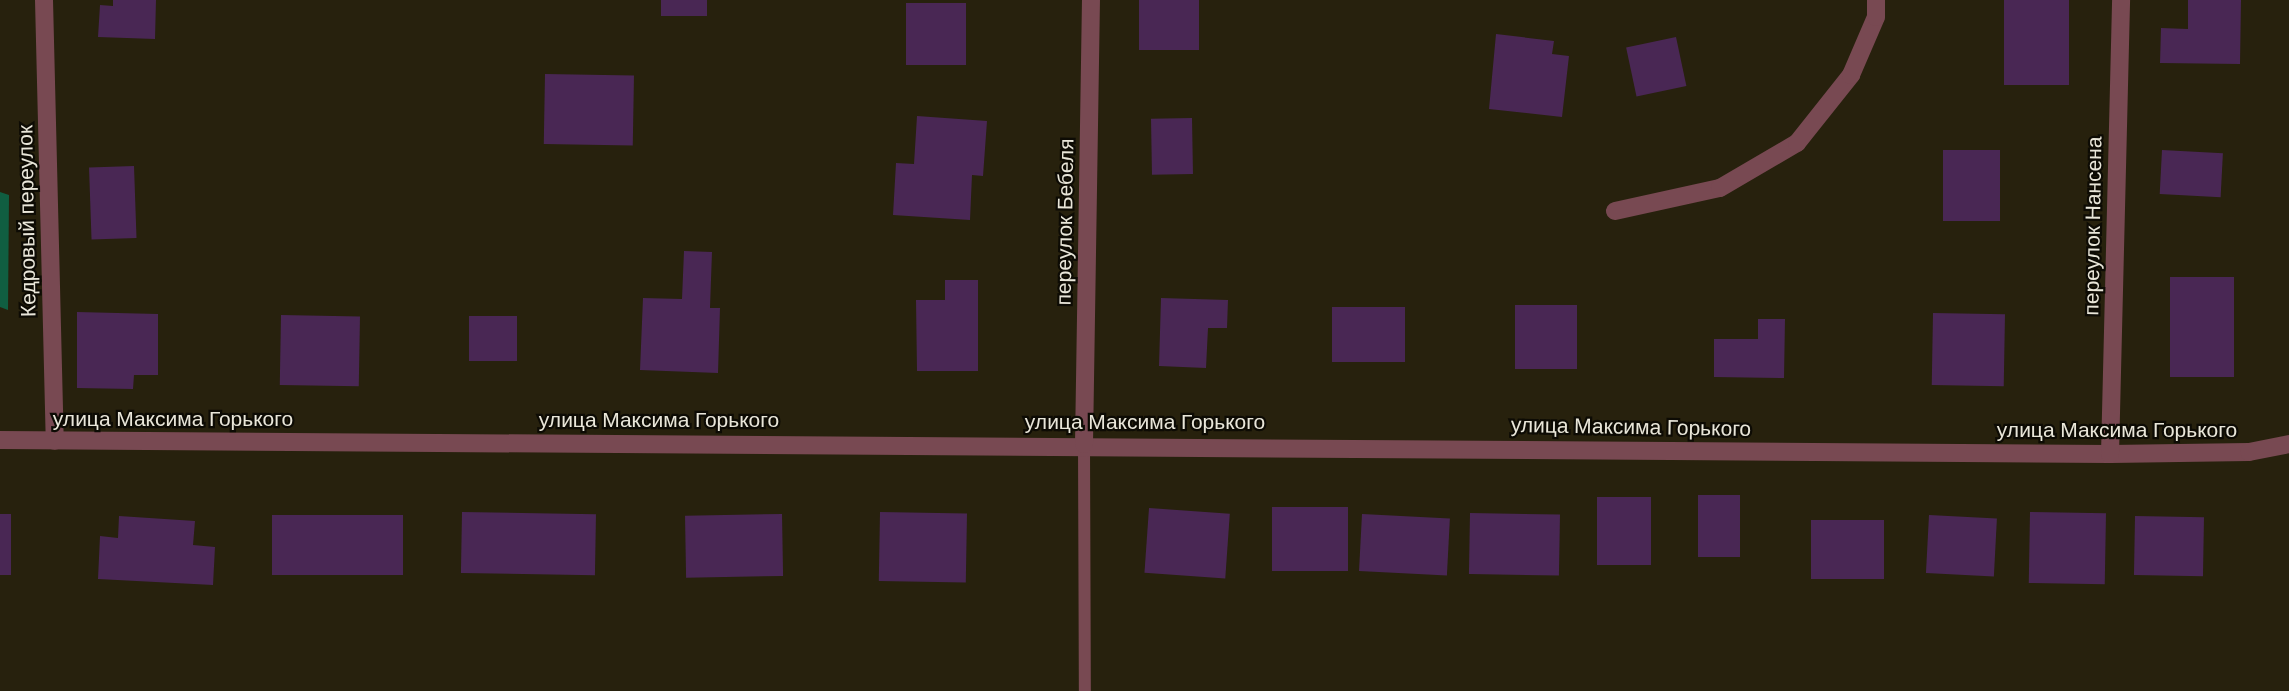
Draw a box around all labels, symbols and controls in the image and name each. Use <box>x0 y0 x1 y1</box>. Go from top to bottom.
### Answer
street label: Кедровый переулок <box>13 125 41 317</box>
street label: переулок Нансена <box>2079 136 2107 316</box>
street label: переулок Бебеля <box>1051 138 1079 306</box>
street label: улица Максима Горького <box>53 406 293 432</box>
street label: улица Максима Горького <box>539 407 779 433</box>
street label: улица Максима Горького <box>1025 409 1265 435</box>
street label: улица Максима Горького <box>1511 412 1751 442</box>
street label: улица Максима Горького <box>1997 417 2237 443</box>

